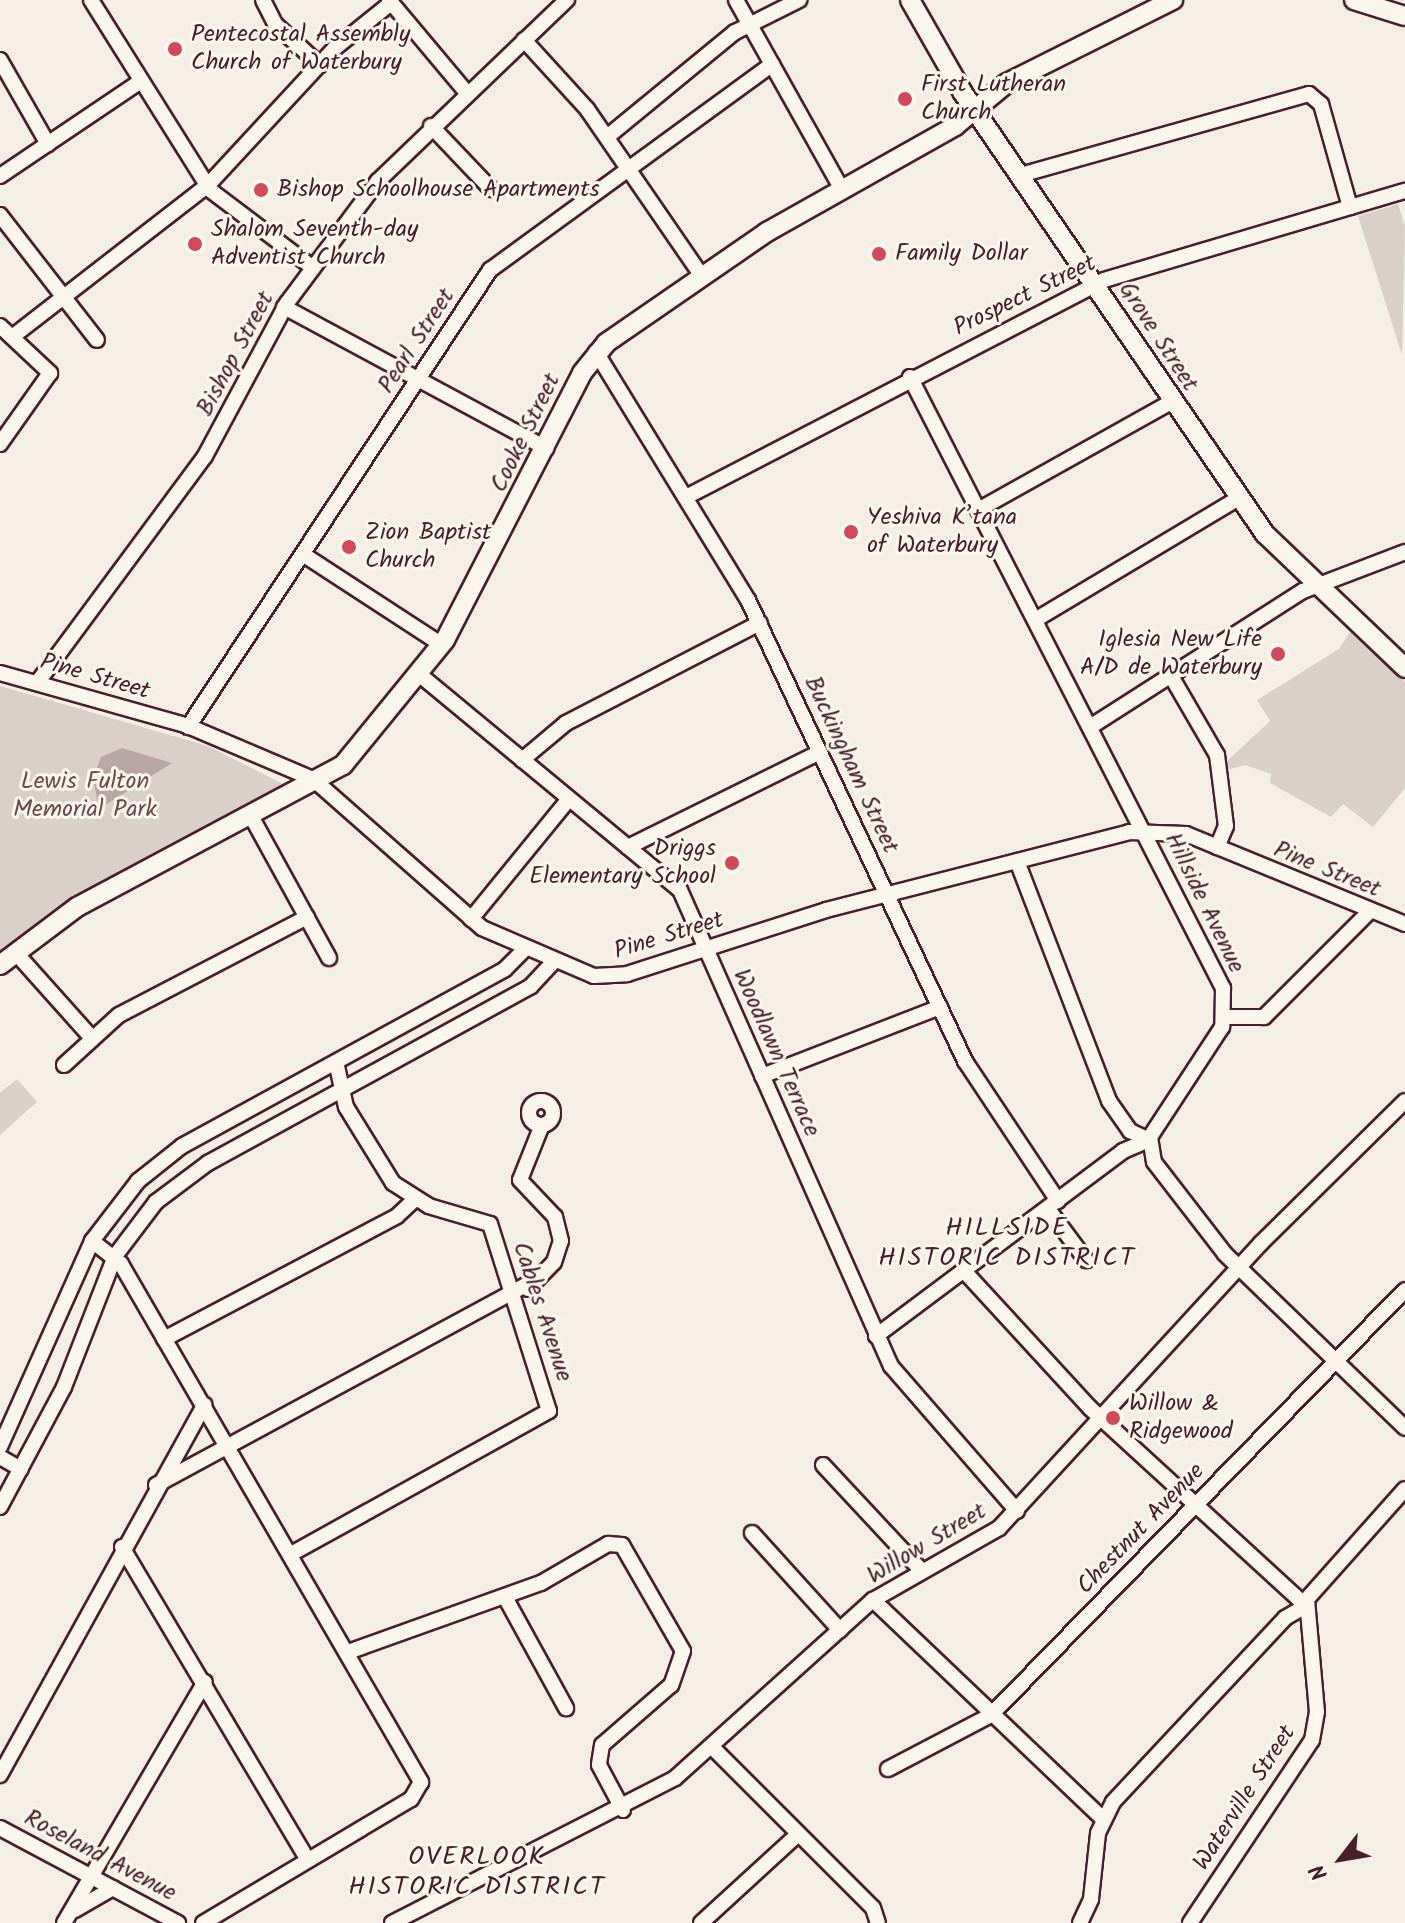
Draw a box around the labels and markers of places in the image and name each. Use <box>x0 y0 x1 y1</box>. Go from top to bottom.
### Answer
place label: Pentecostal Assembly Church of Waterbury <box>191 21 410 77</box>
marker: Pentecostal Assembly Church of Waterbury <box>166 40 184 58</box>
place label: First Lutheran Church <box>921 71 1066 127</box>
marker: First Lutheran Church <box>896 90 914 108</box>
place label: Bishop Schoolhouse Apartments <box>277 176 600 204</box>
marker: Bishop Schoolhouse Apartments <box>252 181 270 199</box>
place label: Shalom Seventh-day Adventist Church <box>211 216 418 272</box>
marker: Shalom Seventh-day Adventist Church <box>186 235 204 253</box>
place label: Family Dollar <box>895 240 1028 268</box>
marker: Family Dollar <box>870 245 888 263</box>
place label: Yeshiva K’tana of Waterbury <box>867 504 1017 560</box>
place label: Zion Baptist Church <box>365 519 491 575</box>
marker: Yeshiva K’tana of Waterbury <box>842 523 860 541</box>
marker: Zion Baptist Church <box>340 538 358 556</box>
place label: Iglesia New Life A/D de Waterbury <box>1080 626 1262 682</box>
marker: Iglesia New Life A/D de Waterbury <box>1269 645 1287 663</box>
place label: Driggs Elementary School <box>529 835 716 891</box>
marker: Driggs Elementary School <box>723 854 741 872</box>
place label: Willow & Ridgewood <box>1129 1390 1233 1446</box>
marker: Willow & Ridgewood <box>1104 1409 1122 1427</box>

